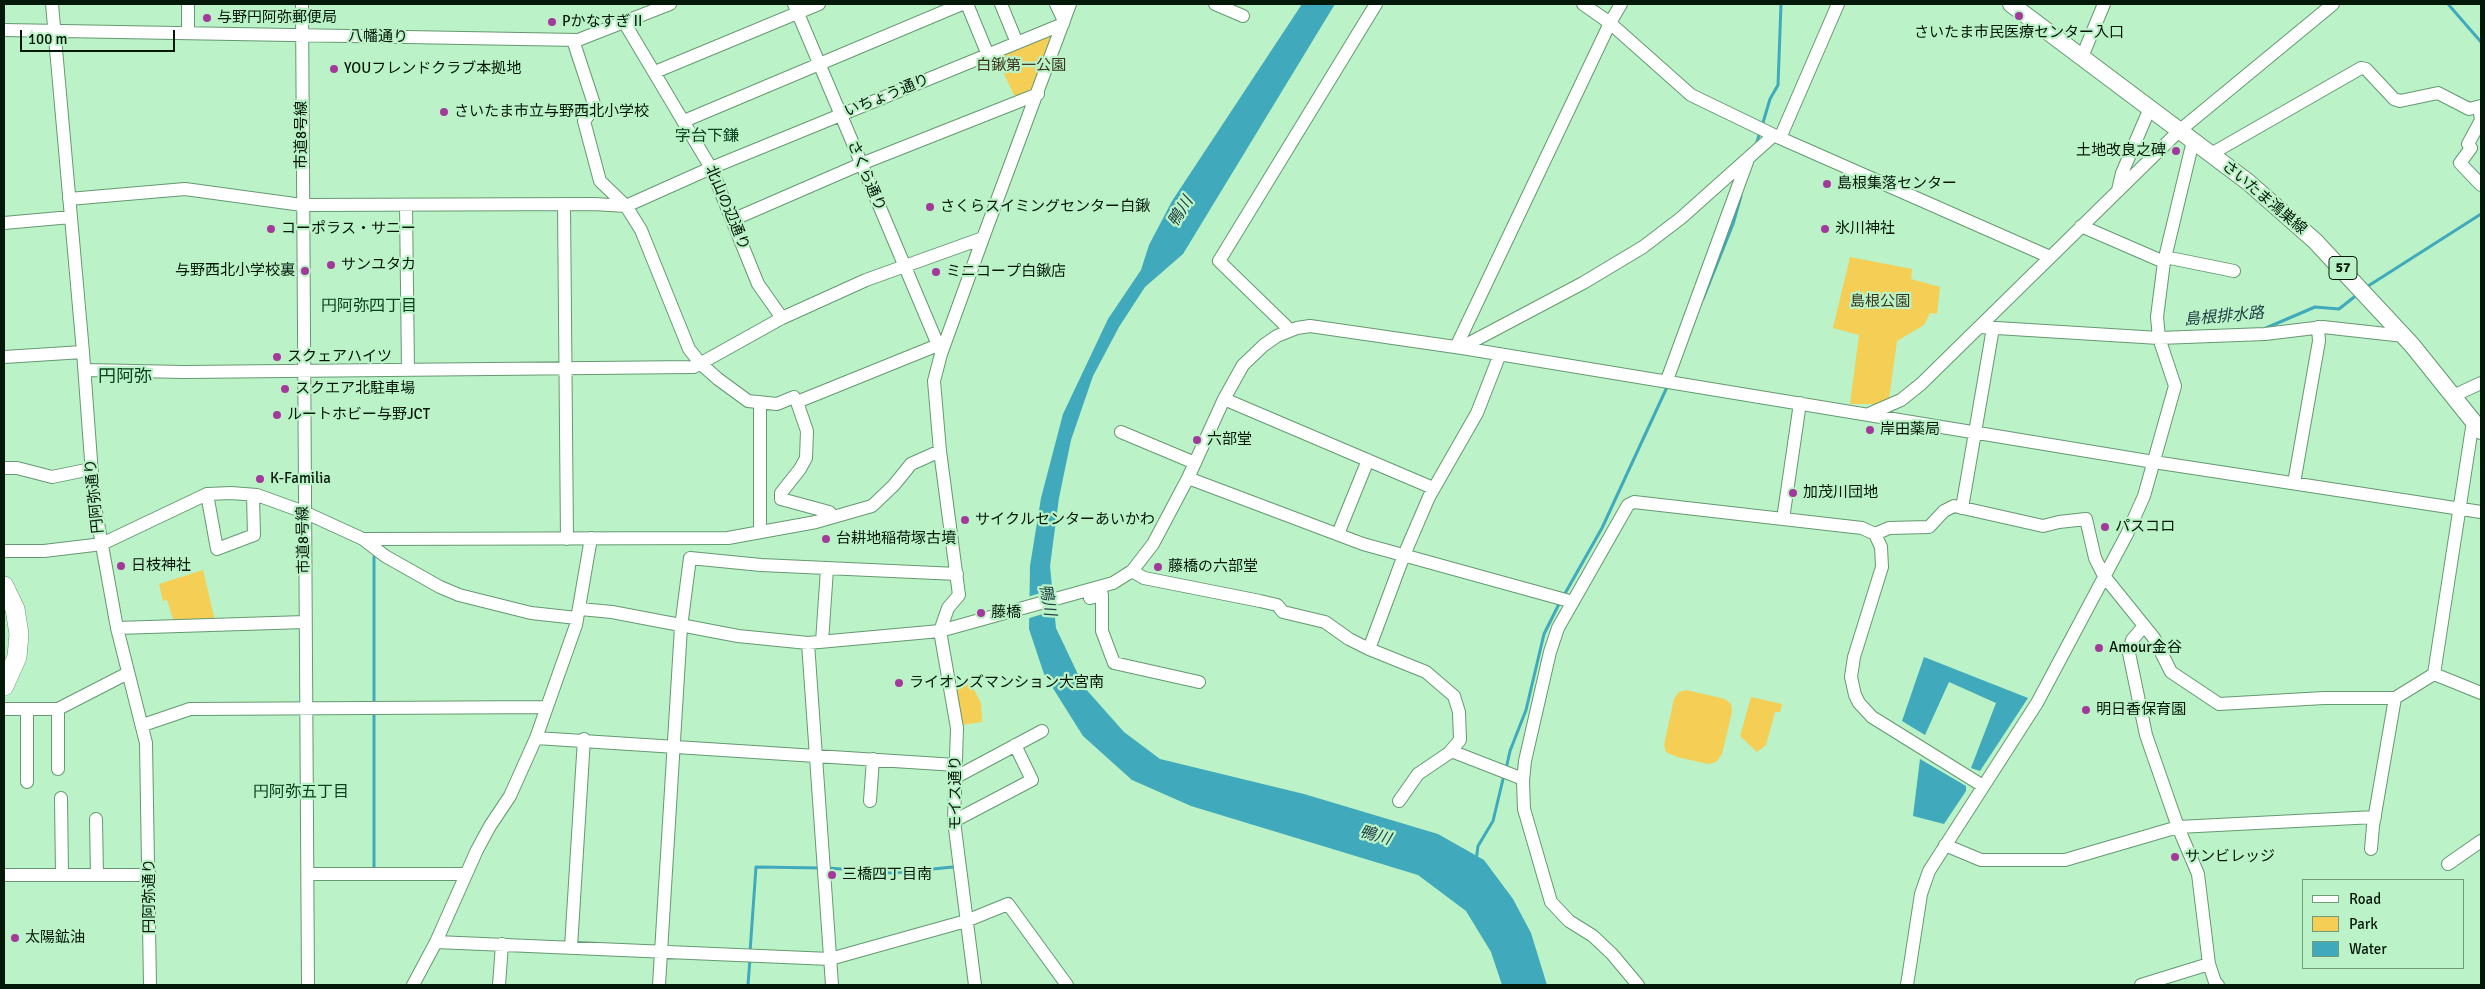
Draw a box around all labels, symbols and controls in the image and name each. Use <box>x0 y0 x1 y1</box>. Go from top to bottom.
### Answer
place label: 与野円阿弥郵便局 <box>217 9 337 27</box>
marker: さいたま市民医療センター入口 <box>2013 10 2025 22</box>
marker: 与野円阿弥郵便局 <box>201 12 213 24</box>
place label: PかなすぎⅡ <box>562 13 646 31</box>
marker: PかなすぎⅡ <box>546 16 558 28</box>
scale bar <box>22 20 178 52</box>
place label: さいたま市民医療センター入口 <box>1914 24 2124 42</box>
street label: 八幡通り <box>348 27 408 47</box>
text: 100 m <box>28 30 68 48</box>
park label: 白鍬第一公園 <box>976 57 1066 75</box>
place label: YOUフレンドクラブ本拠地 <box>344 60 521 78</box>
marker: YOUフレンドクラブ本拠地 <box>328 63 340 75</box>
street label: いちょう通り <box>842 71 932 121</box>
street label: 市道8号線 <box>293 101 311 169</box>
place label: さいたま市立与野西北小学校 <box>454 103 649 121</box>
marker: さいたま市立与野西北小学校 <box>438 106 450 118</box>
district label: 字台下鎌 <box>675 127 739 147</box>
street label: さくら通り <box>843 138 889 214</box>
place label: 土地改良之碑 <box>2076 142 2166 160</box>
marker: 土地改良之碑 <box>2170 145 2182 157</box>
street label: さいたま鴻巣線 <box>2218 157 2310 239</box>
street label: 北山の辺通り <box>701 163 753 253</box>
place label: 島根集落センター <box>1837 175 1957 193</box>
marker: 島根集落センター <box>1821 178 1833 190</box>
water label: 鴨川 <box>1164 193 1198 231</box>
place label: さくらスイミングセンター白鍬 <box>940 198 1150 216</box>
marker: さくらスイミングセンター白鍬 <box>924 201 936 213</box>
place label: コーポラス・サニー <box>281 220 416 238</box>
place label: 氷川神社 <box>1835 220 1895 238</box>
marker: コーポラス・サニー <box>265 223 277 235</box>
marker: 氷川神社 <box>1819 223 1831 235</box>
place label: サンユタカ <box>341 256 416 274</box>
road number: 57 <box>2329 256 2357 280</box>
marker: サンユタカ <box>325 259 337 271</box>
place label: 与野西北小学校裏 <box>175 262 295 280</box>
place label: ミニコープ白鍬店 <box>946 263 1066 281</box>
marker: 与野西北小学校裏 <box>299 265 311 277</box>
marker: ミニコープ白鍬店 <box>930 266 942 278</box>
park label: 島根公園 <box>1850 293 1910 311</box>
district label: 円阿弥四丁目 <box>321 297 417 317</box>
water label: 島根排水路 <box>2183 304 2265 330</box>
place label: スクェアハイツ <box>287 348 392 366</box>
marker: スクェアハイツ <box>271 351 283 363</box>
district label: 円阿弥 <box>98 366 152 388</box>
place label: スクエア北駐車場 <box>295 380 415 398</box>
marker: スクエア北駐車場 <box>279 383 291 395</box>
place label: ルートホビー与野JCT <box>287 406 430 424</box>
marker: ルートホビー与野JCT <box>271 409 283 421</box>
place label: 岸田薬局 <box>1880 421 1940 439</box>
marker: 岸田薬局 <box>1864 424 1876 436</box>
place label: 六部堂 <box>1207 431 1252 449</box>
marker: 六部堂 <box>1191 434 1203 446</box>
street label: 円阿弥通り <box>82 458 108 534</box>
place label: K-Familia <box>270 470 331 488</box>
marker: K-Familia <box>254 473 266 485</box>
place label: 加茂川団地 <box>1803 484 1878 502</box>
marker: 加茂川団地 <box>1787 487 1799 499</box>
street label: 市道8号線 <box>294 506 314 574</box>
place label: サイクルセンターあいかわ <box>975 511 1155 529</box>
marker: サイクルセンターあいかわ <box>959 514 971 526</box>
place label: パスコロ <box>2115 518 2175 536</box>
marker: パスコロ <box>2099 521 2111 533</box>
place label: 台耕地稲荷塚古墳 <box>836 530 956 548</box>
marker: 台耕地稲荷塚古墳 <box>820 533 832 545</box>
place label: 日枝神社 <box>131 557 191 575</box>
place label: 藤橋の六部堂 <box>1168 558 1258 576</box>
marker: 日枝神社 <box>115 560 127 572</box>
marker: 藤橋の六部堂 <box>1152 561 1164 573</box>
water label: 鴨川 <box>1035 583 1059 617</box>
place label: 藤橋 <box>991 604 1021 622</box>
marker: 藤橋 <box>975 607 987 619</box>
place label: Amour金谷 <box>2109 639 2182 657</box>
marker: Amour金谷 <box>2093 642 2105 654</box>
place label: ライオンズマンション大宮南 <box>909 674 1104 692</box>
marker: ライオンズマンション大宮南 <box>893 677 905 689</box>
place label: 明日香保育園 <box>2096 701 2186 719</box>
marker: 明日香保育園 <box>2080 704 2092 716</box>
street label: モイス通り <box>947 756 965 830</box>
district label: 円阿弥五丁目 <box>253 783 349 803</box>
water label: 鴨川 <box>1357 822 1393 850</box>
place label: サンビレッジ <box>2185 848 2275 866</box>
marker: サンビレッジ <box>2169 851 2181 863</box>
street label: 円阿弥通り <box>141 859 159 933</box>
place label: 三橋四丁目南 <box>842 866 932 884</box>
marker: 三橋四丁目南 <box>826 869 838 881</box>
legend <box>2302 879 2465 969</box>
text: Road <box>2349 890 2381 908</box>
text: Park <box>2349 915 2378 933</box>
place label: 太陽鉱油 <box>25 929 85 947</box>
marker: 太陽鉱油 <box>9 932 21 944</box>
text: Water <box>2349 940 2387 958</box>

